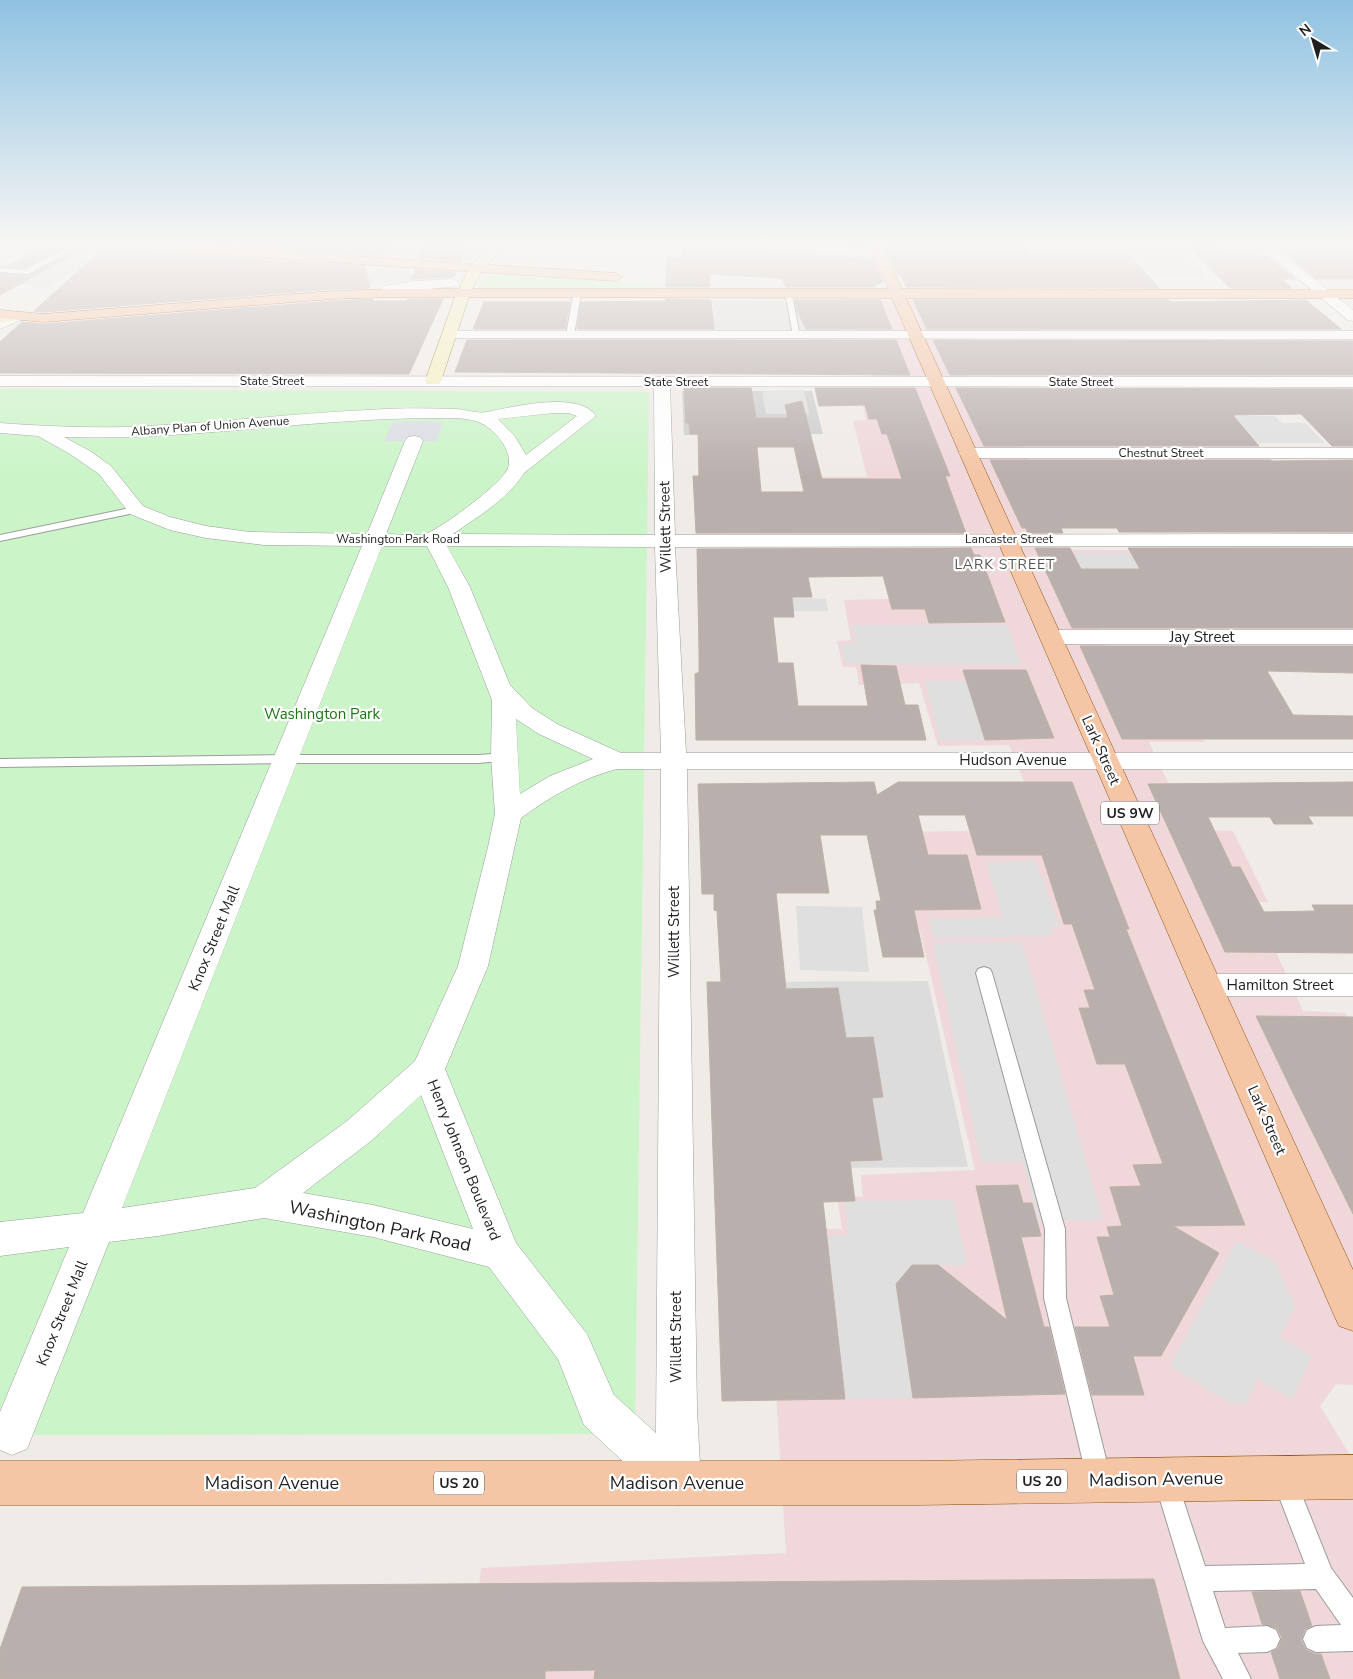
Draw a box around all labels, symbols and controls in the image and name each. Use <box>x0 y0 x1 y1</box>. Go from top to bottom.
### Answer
north arrow <box>1288 15 1338 65</box>
text: N <box>1295 19 1315 41</box>
street label: State Street <box>240 373 305 389</box>
street label: State Street <box>644 374 709 390</box>
street label: State Street <box>1049 374 1114 390</box>
street label: Albany Plan of Union Avenue <box>130 412 290 440</box>
street label: Chestnut Street <box>1119 445 1204 461</box>
street label: Willett Street <box>654 480 676 573</box>
street label: Washington Park Road <box>336 531 460 547</box>
street label: Lancaster Street <box>965 531 1054 547</box>
district label: LARK STREET <box>954 555 1056 574</box>
street label: Jay Street <box>1168 627 1235 647</box>
park label: Washington Park <box>264 704 380 724</box>
street label: Lark Street <box>1077 712 1125 788</box>
street label: Hudson Avenue <box>959 750 1067 770</box>
road number: US 9W <box>1101 801 1159 824</box>
street label: Knox Street Mall <box>184 882 245 994</box>
street label: Willett Street <box>664 885 684 978</box>
street label: Hamilton Street <box>1227 975 1334 995</box>
street label: Henry Johnson Boulevard <box>422 1076 506 1244</box>
street label: Lark Street <box>1243 1082 1291 1158</box>
street label: Washington Park Road <box>287 1195 473 1257</box>
street label: Knox Street Mall <box>32 1257 93 1369</box>
street label: Willett Street <box>666 1290 686 1383</box>
street label: Madison Avenue <box>1089 1466 1223 1492</box>
road number: US 20 <box>1017 1470 1067 1492</box>
street label: Madison Avenue <box>205 1471 339 1495</box>
street label: Madison Avenue <box>610 1471 744 1495</box>
road number: US 20 <box>434 1472 484 1495</box>

